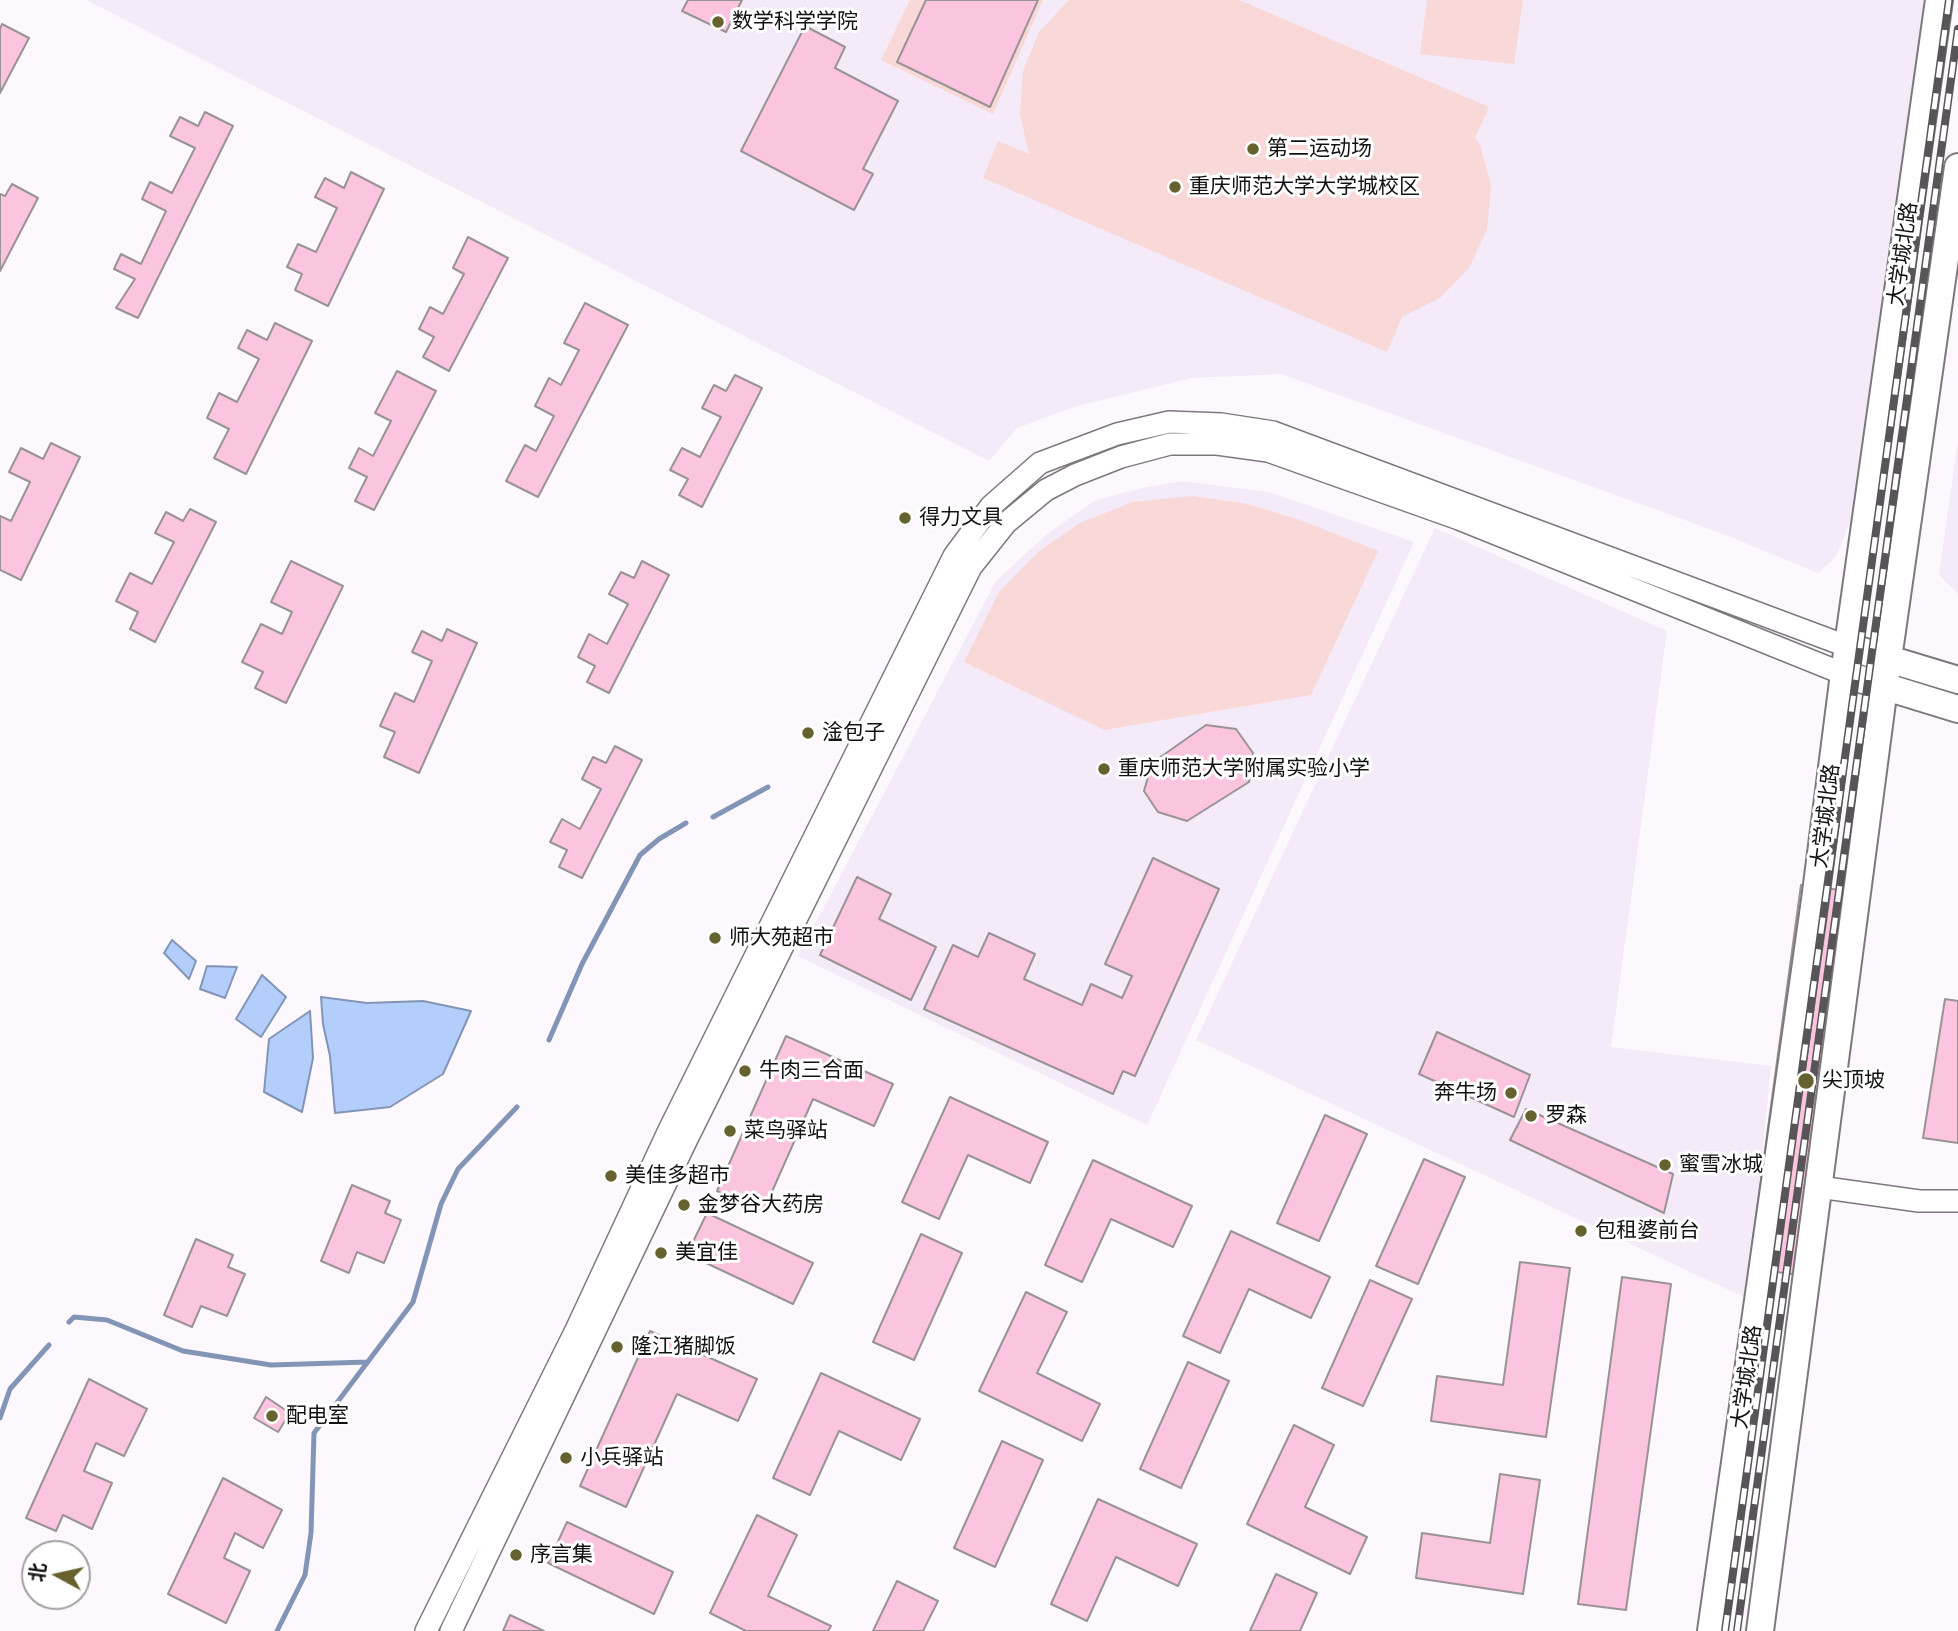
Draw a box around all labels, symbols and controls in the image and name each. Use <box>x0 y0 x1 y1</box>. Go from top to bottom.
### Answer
place label: 数学科学学院 <box>732 9 858 35</box>
marker: 数学科学学院 <box>710 14 726 30</box>
place label: 第二运动场 <box>1267 136 1372 162</box>
marker: 第二运动场 <box>1245 141 1261 157</box>
place label: 重庆师范大学大学城校区 <box>1189 174 1420 200</box>
marker: 重庆师范大学大学城校区 <box>1167 179 1183 195</box>
street label: 大学城北路 <box>1883 200 1923 308</box>
place label: 得力文具 <box>919 505 1003 531</box>
marker: 得力文具 <box>897 510 913 526</box>
place label: 淦包子 <box>822 720 885 746</box>
marker: 淦包子 <box>800 725 816 741</box>
place label: 重庆师范大学附属实验小学 <box>1118 756 1370 782</box>
marker: 重庆师范大学附属实验小学 <box>1096 761 1112 777</box>
street label: 大学城北路 <box>1807 762 1845 870</box>
place label: 师大苑超市 <box>729 925 834 951</box>
marker: 师大苑超市 <box>707 930 723 946</box>
place label: 牛肉三合面 <box>759 1058 864 1084</box>
marker: 牛肉三合面 <box>737 1063 753 1079</box>
place label: 尖顶坡 <box>1822 1068 1885 1094</box>
marker: 尖顶坡 <box>1796 1071 1816 1091</box>
place label: 奔牛场 <box>1434 1080 1497 1106</box>
marker: 奔牛场 <box>1503 1085 1519 1101</box>
place label: 罗森 <box>1545 1103 1587 1129</box>
marker: 罗森 <box>1523 1108 1539 1124</box>
place label: 菜鸟驿站 <box>744 1118 828 1144</box>
marker: 菜鸟驿站 <box>722 1123 738 1139</box>
place label: 蜜雪冰城 <box>1679 1152 1763 1178</box>
marker: 蜜雪冰城 <box>1657 1157 1673 1173</box>
place label: 美佳多超市 <box>625 1163 730 1189</box>
marker: 美佳多超市 <box>603 1168 619 1184</box>
place label: 金梦谷大药房 <box>698 1192 824 1218</box>
marker: 金梦谷大药房 <box>676 1197 692 1213</box>
place label: 包租婆前台 <box>1595 1218 1700 1244</box>
marker: 包租婆前台 <box>1573 1223 1589 1239</box>
place label: 美宜佳 <box>675 1240 738 1266</box>
marker: 美宜佳 <box>653 1245 669 1261</box>
street label: 大学城北路 <box>1727 1323 1767 1431</box>
place label: 隆江猪脚饭 <box>631 1334 736 1360</box>
marker: 隆江猪脚饭 <box>609 1339 625 1355</box>
place label: 配电室 <box>286 1403 349 1429</box>
marker: 配电室 <box>264 1408 280 1424</box>
place label: 小兵驿站 <box>580 1445 664 1471</box>
marker: 小兵驿站 <box>558 1450 574 1466</box>
north arrow <box>21 1540 91 1610</box>
place label: 序言集 <box>530 1542 593 1568</box>
marker: 序言集 <box>508 1547 524 1563</box>
text: 北 <box>24 1561 50 1583</box>

